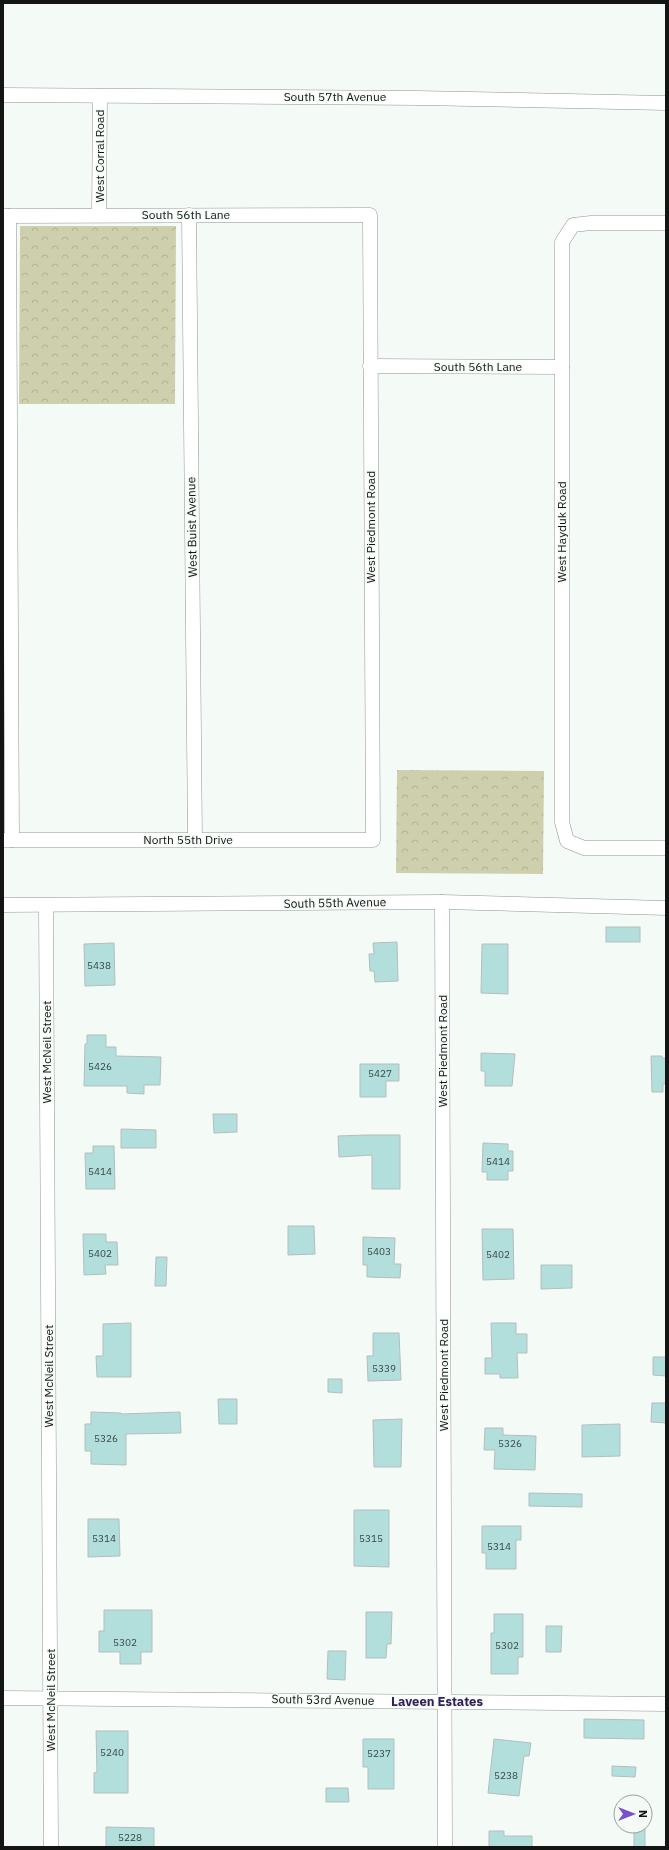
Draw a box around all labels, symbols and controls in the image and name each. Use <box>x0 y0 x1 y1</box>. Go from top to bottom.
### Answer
street label: South 57th Avenue <box>284 89 387 104</box>
street label: West Corral Road <box>92 110 107 202</box>
street label: South 56th Lane <box>142 207 231 222</box>
street label: South 56th Lane <box>434 359 523 374</box>
street label: West Piedmont Road <box>363 471 378 583</box>
street label: West Buist Avenue <box>183 476 200 577</box>
street label: West Hayduk Road <box>554 481 569 583</box>
street label: North 55th Drive <box>143 832 233 847</box>
street label: South 55th Avenue <box>284 894 387 911</box>
house number: 5438 <box>87 959 111 972</box>
street label: West Piedmont Road <box>435 995 450 1107</box>
street label: West McNeil Street <box>39 1001 54 1103</box>
house number: 5426 <box>88 1060 112 1073</box>
house number: 5427 <box>368 1067 392 1080</box>
house number: 5414 <box>486 1155 510 1168</box>
house number: 5414 <box>88 1165 112 1178</box>
house number: 5403 <box>367 1245 391 1258</box>
house number: 5402 <box>88 1247 112 1260</box>
house number: 5402 <box>486 1248 510 1261</box>
street label: West Piedmont Road <box>436 1319 451 1431</box>
street label: West McNeil Street <box>41 1325 56 1427</box>
house number: 5339 <box>372 1362 396 1375</box>
house number: 5326 <box>94 1432 118 1445</box>
house number: 5326 <box>498 1437 522 1450</box>
house number: 5314 <box>92 1532 116 1545</box>
house number: 5315 <box>359 1532 383 1545</box>
house number: 5314 <box>487 1540 511 1553</box>
house number: 5302 <box>113 1636 137 1649</box>
house number: 5302 <box>495 1639 519 1652</box>
street label: West McNeil Street <box>43 1649 58 1751</box>
street label: South 53rd Avenue <box>271 1691 375 1708</box>
district label: Laveen Estates <box>391 1693 483 1710</box>
house number: 5240 <box>100 1746 124 1759</box>
house number: 5237 <box>367 1747 391 1760</box>
house number: 5238 <box>494 1769 518 1782</box>
north arrow <box>613 1794 653 1834</box>
text: N <box>636 1810 650 1818</box>
house number: 5228 <box>118 1831 142 1844</box>

